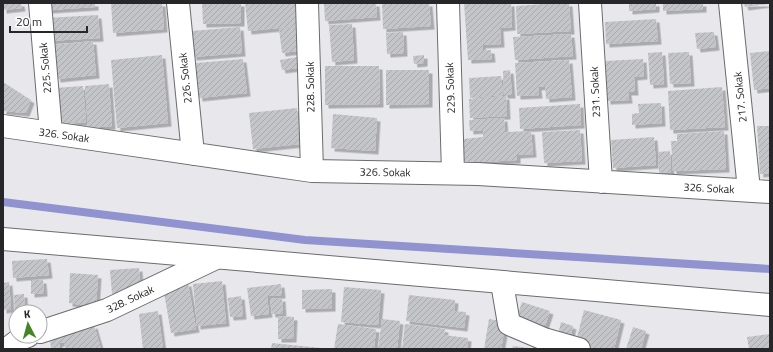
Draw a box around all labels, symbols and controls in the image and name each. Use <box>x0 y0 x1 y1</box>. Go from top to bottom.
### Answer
scale bar <box>10 8 87 34</box>
text: 20 m <box>16 12 42 31</box>
street label: 225. Sokak <box>35 41 55 94</box>
street label: 226. Sokak <box>174 51 196 104</box>
street label: 228. Sokak <box>302 61 318 113</box>
street label: 229. Sokak <box>441 61 459 114</box>
street label: 231. Sokak <box>586 65 604 118</box>
street label: 217. Sokak <box>729 70 751 123</box>
street label: 326. Sokak <box>38 124 91 147</box>
street label: 326. Sokak <box>359 164 411 180</box>
street label: 326. Sokak <box>683 179 736 197</box>
street label: 328. Sokak <box>103 281 157 317</box>
north arrow <box>8 304 48 344</box>
text: K <box>23 306 32 322</box>

